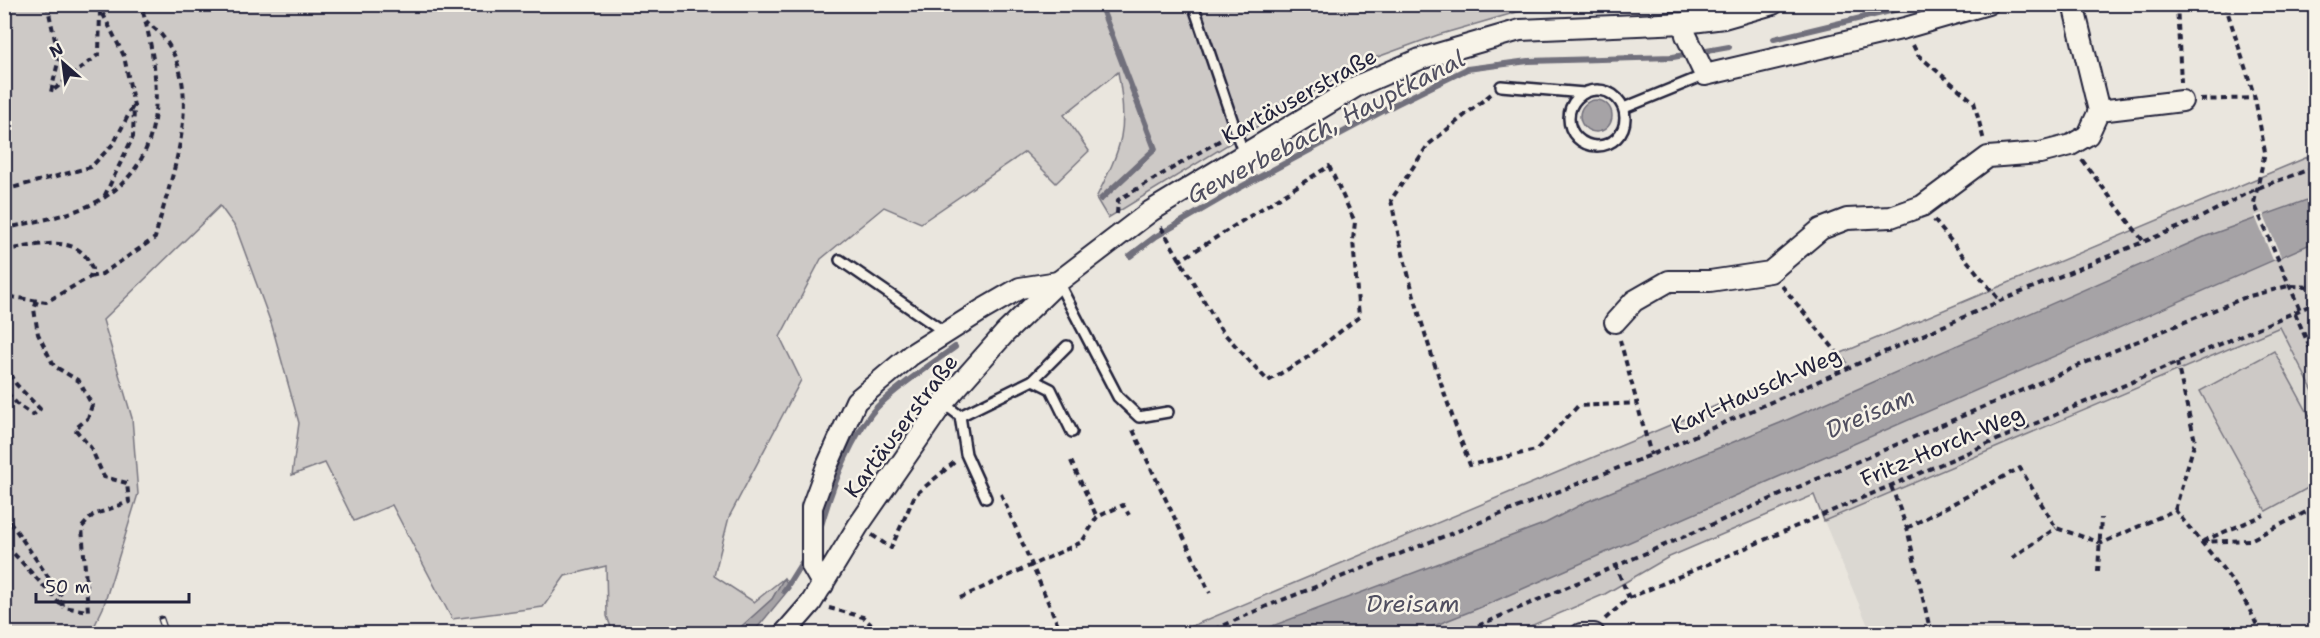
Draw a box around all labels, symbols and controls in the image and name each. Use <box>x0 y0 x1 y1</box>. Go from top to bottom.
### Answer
north arrow <box>33 33 93 93</box>
text: N <box>46 38 67 62</box>
street label: Kartäuserstraße <box>1216 41 1382 151</box>
water label: Gewerbebach, Hauptkanal <box>1181 43 1471 211</box>
street label: Karl-Hausch-Weg <box>1667 340 1845 440</box>
street label: Kartäuserstraße <box>837 348 965 504</box>
water label: Dreisam <box>1821 380 1919 446</box>
street label: Fritz-Horch-Weg <box>1856 399 2028 493</box>
scale bar <box>36 566 189 604</box>
text: 50 m <box>45 575 90 599</box>
water label: Dreisam <box>1366 588 1460 620</box>

